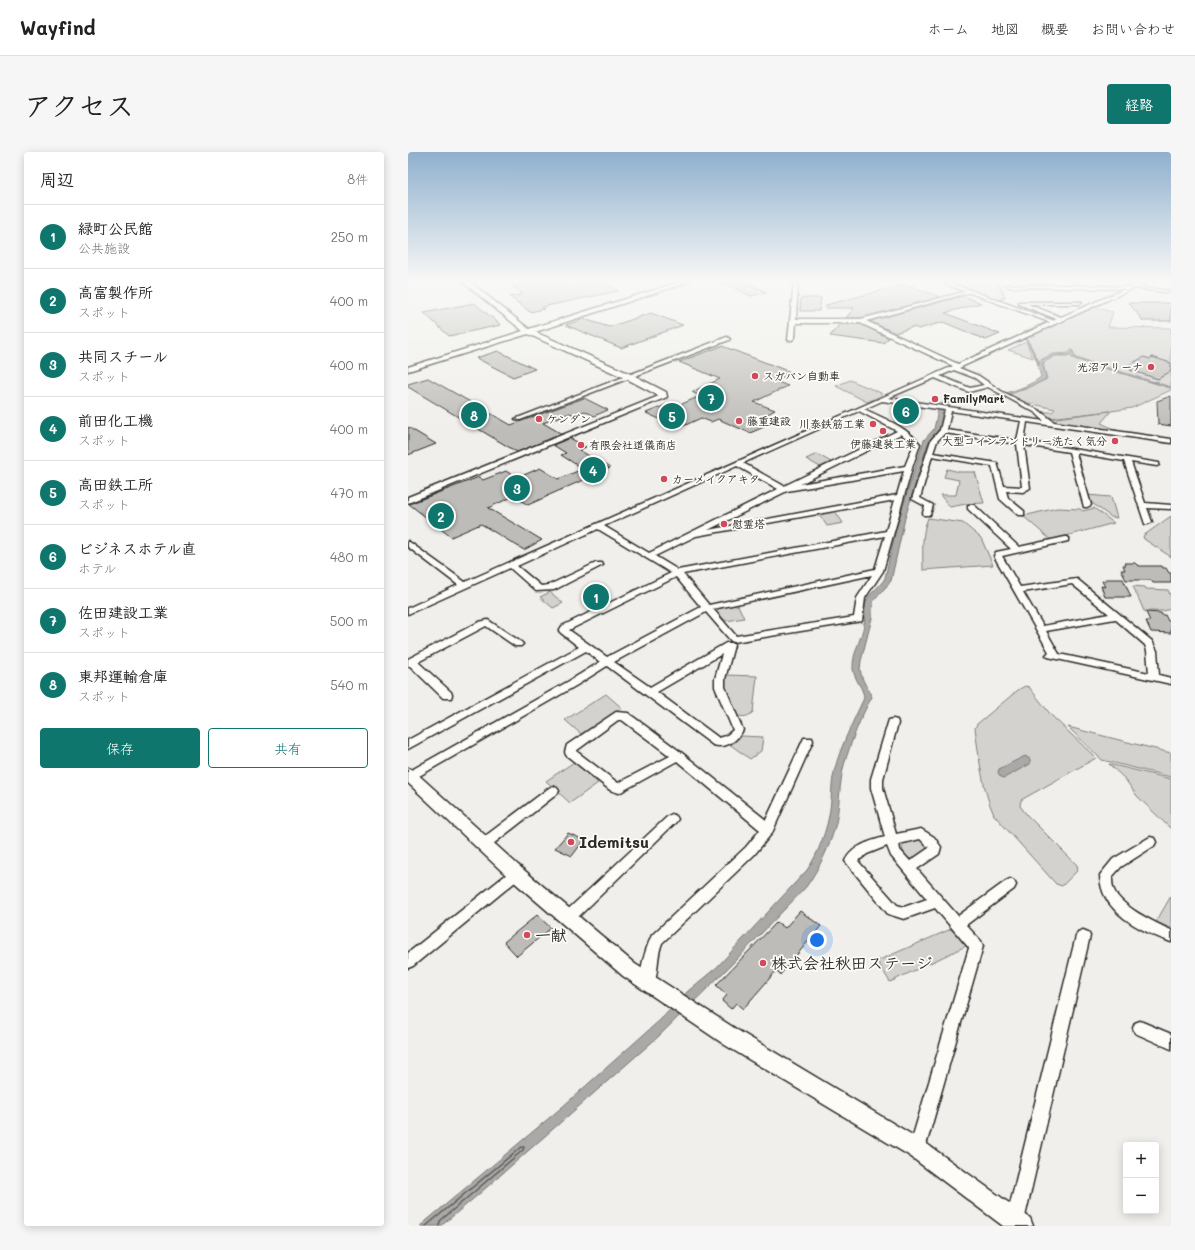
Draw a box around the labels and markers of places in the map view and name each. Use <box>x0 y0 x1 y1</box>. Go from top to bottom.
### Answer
place label: 光沼アリーナ <box>1077 359 1143 374</box>
marker: 光沼アリーナ <box>1146 362 1156 372</box>
place label: スガバン自動車 <box>763 368 840 383</box>
marker: スガバン自動車 <box>750 371 760 381</box>
pin: 7 <box>698 383 724 413</box>
place label: FamilyMart <box>943 391 1005 406</box>
marker: FamilyMart <box>930 394 940 404</box>
pin: 6 <box>893 396 919 426</box>
pin: 8 <box>461 400 487 430</box>
pin: 5 <box>659 401 685 431</box>
place label: ケンダン <box>547 411 591 426</box>
place label: 藤重建設 <box>747 413 791 428</box>
marker: ケンダン <box>534 414 544 424</box>
marker: 藤重建設 <box>734 416 744 426</box>
place label: 川泰鉄筋工業 <box>799 416 865 431</box>
marker: 川泰鉄筋工業 <box>868 419 878 429</box>
marker: 伊藤建装工業 <box>878 426 888 436</box>
place label: 大型コインランドリー洗たく気分 <box>942 433 1107 448</box>
place label: 伊藤建装工業 <box>850 436 916 451</box>
marker: 大型コインランドリー洗たく気分 <box>1110 436 1120 446</box>
place label: 有限会社道儀商店 <box>589 437 677 452</box>
marker: 有限会社道儀商店 <box>576 440 586 450</box>
pin: 4 <box>580 455 606 485</box>
place label: カーメイクアキタ <box>672 471 760 486</box>
pin: 3 <box>504 473 530 503</box>
marker: カーメイクアキタ <box>659 474 669 484</box>
pin: 2 <box>428 501 454 531</box>
place label: 慰霊塔 <box>732 516 765 531</box>
marker: 慰霊塔 <box>719 519 729 529</box>
pin: 1 <box>583 582 609 612</box>
place label: Idemitsu <box>579 831 649 852</box>
marker: Idemitsu <box>566 837 576 847</box>
place label: 一献 <box>535 924 567 945</box>
marker: 一献 <box>522 930 532 940</box>
place label: 株式会社秋田ステージ <box>771 952 932 973</box>
marker: 株式会社秋田ステージ <box>758 958 768 968</box>

